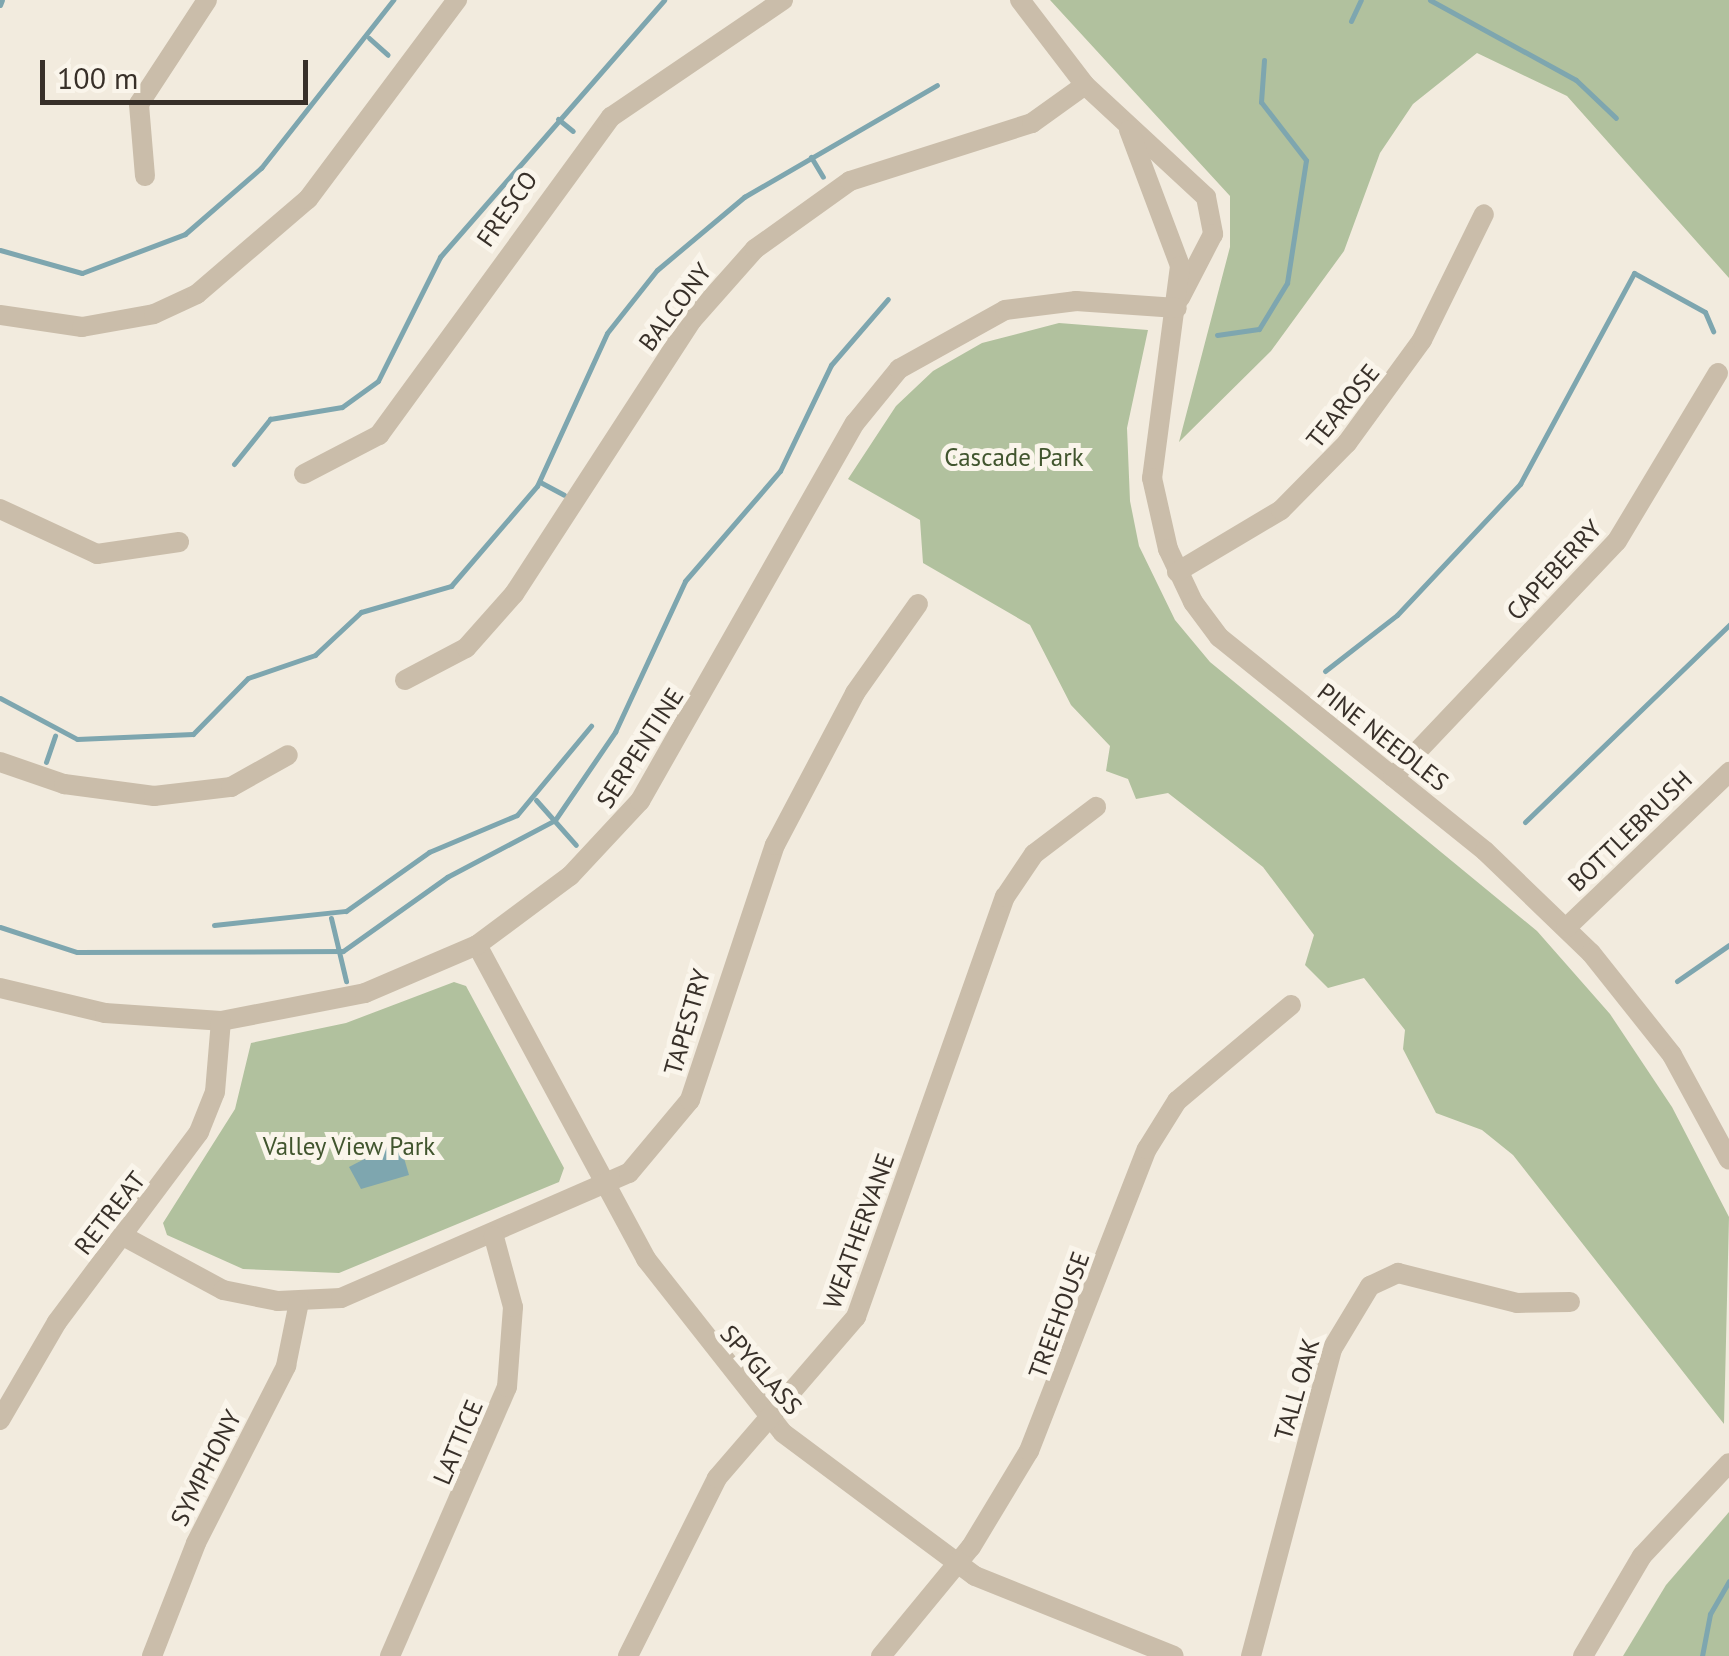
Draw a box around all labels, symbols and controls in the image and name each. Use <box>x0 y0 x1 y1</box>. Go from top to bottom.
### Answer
scale bar <box>45 40 312 102</box>
text: 100 m <box>57 58 138 97</box>
street label: FRESCO <box>470 166 544 252</box>
street label: BALCONY <box>632 257 718 357</box>
street label: TEAROSE <box>1300 358 1386 454</box>
park label: Cascade Park <box>944 442 1084 472</box>
street label: CAPEBERRY <box>1500 514 1608 626</box>
street label: PINE NEEDLES <box>1312 677 1454 797</box>
street label: SERPENTINE <box>590 682 690 814</box>
street label: BOTTLEBRUSH <box>1562 764 1698 898</box>
street label: TAPESTRY <box>658 966 716 1078</box>
park label: Valley View Park <box>262 1131 436 1161</box>
street label: WEATHERVANE <box>817 1149 901 1313</box>
street label: RETREAT <box>68 1165 152 1261</box>
street label: TREEHOUSE <box>1022 1248 1096 1382</box>
street label: SPYGLASS <box>714 1319 808 1421</box>
street label: TALL OAK <box>1268 1334 1326 1444</box>
street label: LATTICE <box>427 1395 489 1489</box>
street label: SYMPHONY <box>164 1405 248 1531</box>

